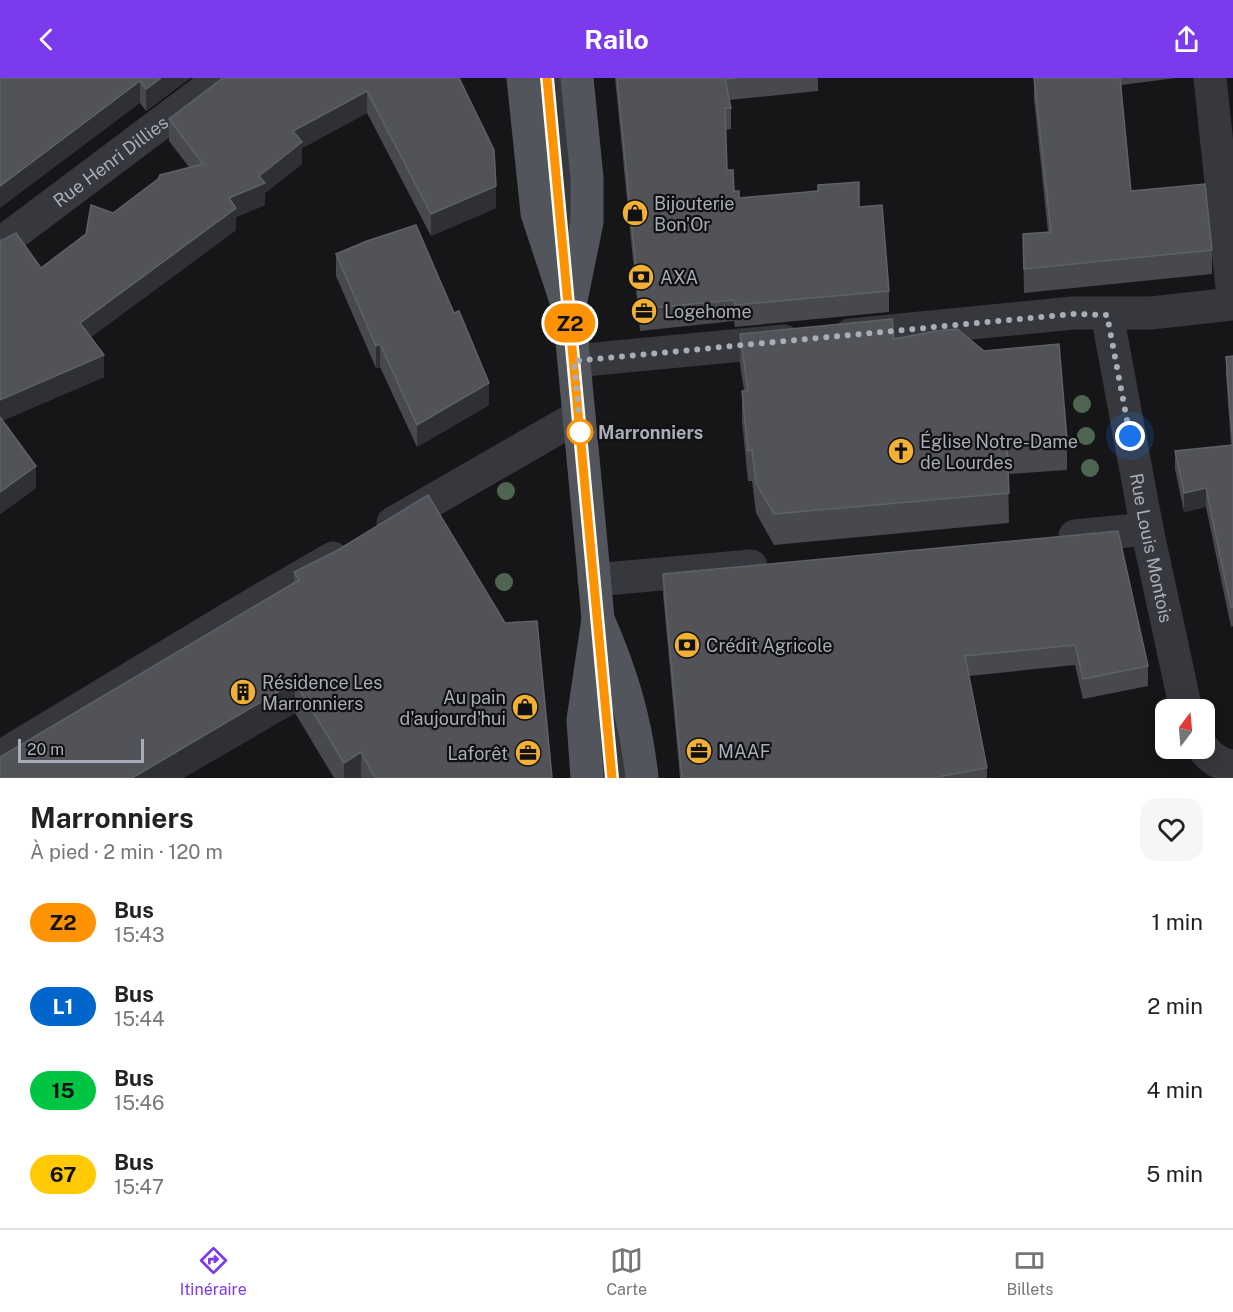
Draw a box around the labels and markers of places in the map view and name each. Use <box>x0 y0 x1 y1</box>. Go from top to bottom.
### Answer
place label: Bijouterie Bon'Or <box>654 193 735 235</box>
shop icon: Bijouterie Bon'Or <box>620 198 650 228</box>
bank icon: AXA <box>626 262 656 292</box>
place label: AXA <box>660 267 699 288</box>
office icon: Logehome <box>629 296 659 326</box>
place label: Logehome <box>664 301 752 322</box>
marker: Marronniers <box>567 419 593 445</box>
place label: Marronniers <box>598 422 703 443</box>
place label: Église Notre-Dame de Lourdes <box>920 430 1078 473</box>
church icon: Église Notre-Dame de Lourdes <box>886 436 916 466</box>
bank icon: Crédit Agricole <box>672 630 702 660</box>
place label: Crédit Agricole <box>706 635 832 656</box>
place label: Résidence Les Marronniers <box>262 672 382 714</box>
building icon: Résidence Les Marronniers <box>228 677 258 707</box>
place label: Au pain d'aujourd'hui <box>400 687 506 729</box>
shop icon: Au pain d'aujourd'hui <box>510 692 540 722</box>
office icon: MAAF <box>684 736 714 766</box>
office icon: Laforêt <box>513 738 543 768</box>
place label: MAAF <box>718 741 770 762</box>
place label: Laforêt <box>447 743 508 764</box>

